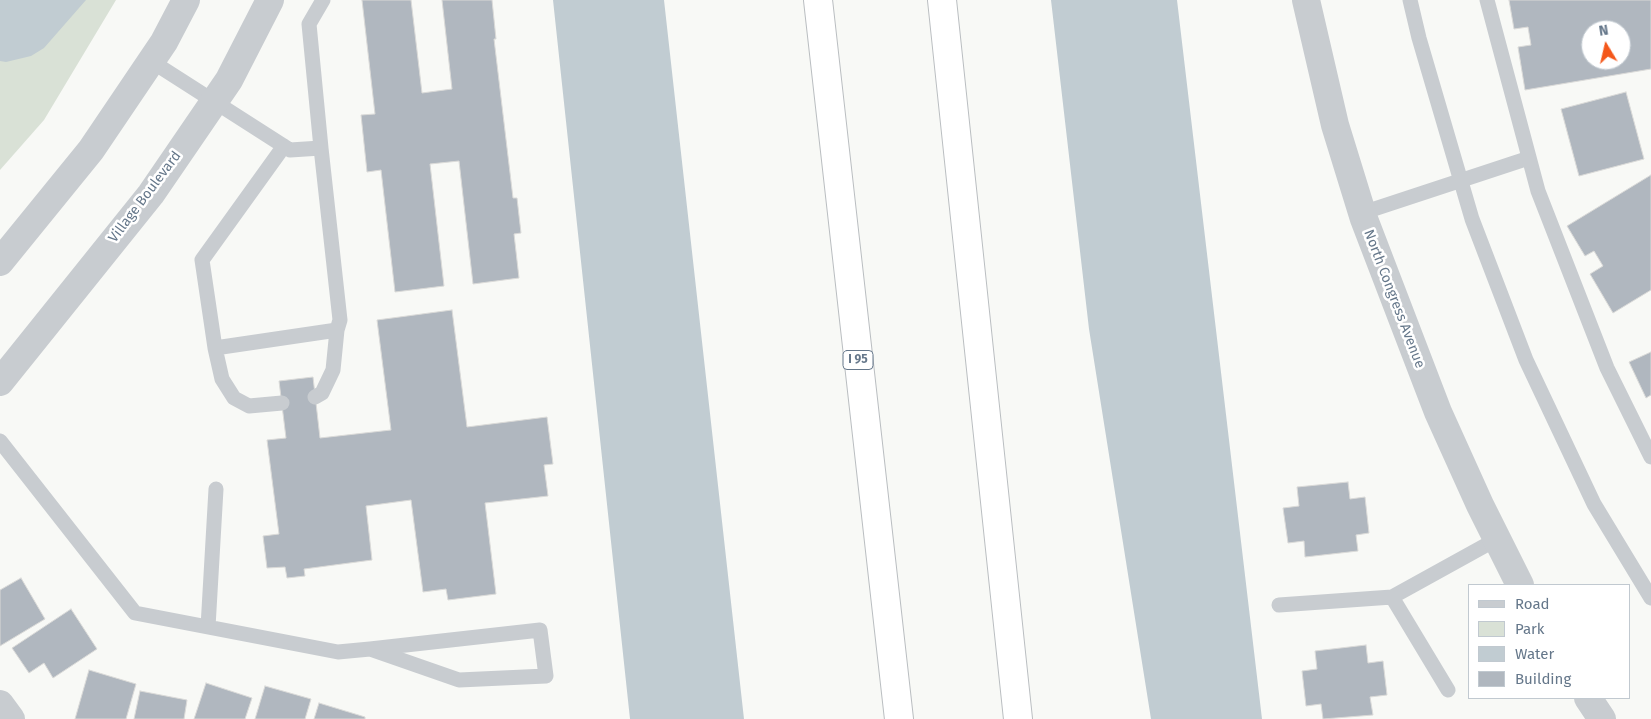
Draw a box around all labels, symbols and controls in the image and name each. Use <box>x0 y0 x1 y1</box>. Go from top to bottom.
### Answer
north arrow <box>1581 20 1631 70</box>
text: N <box>1598 22 1610 40</box>
street label: Village Boulevard <box>105 148 185 246</box>
street label: North Congress Avenue <box>1360 227 1428 371</box>
road number: I 95 <box>843 350 873 370</box>
legend <box>1468 584 1631 699</box>
text: Road <box>1515 595 1550 613</box>
text: Park <box>1515 620 1545 638</box>
text: Water <box>1515 645 1554 663</box>
text: Building <box>1515 670 1571 688</box>

